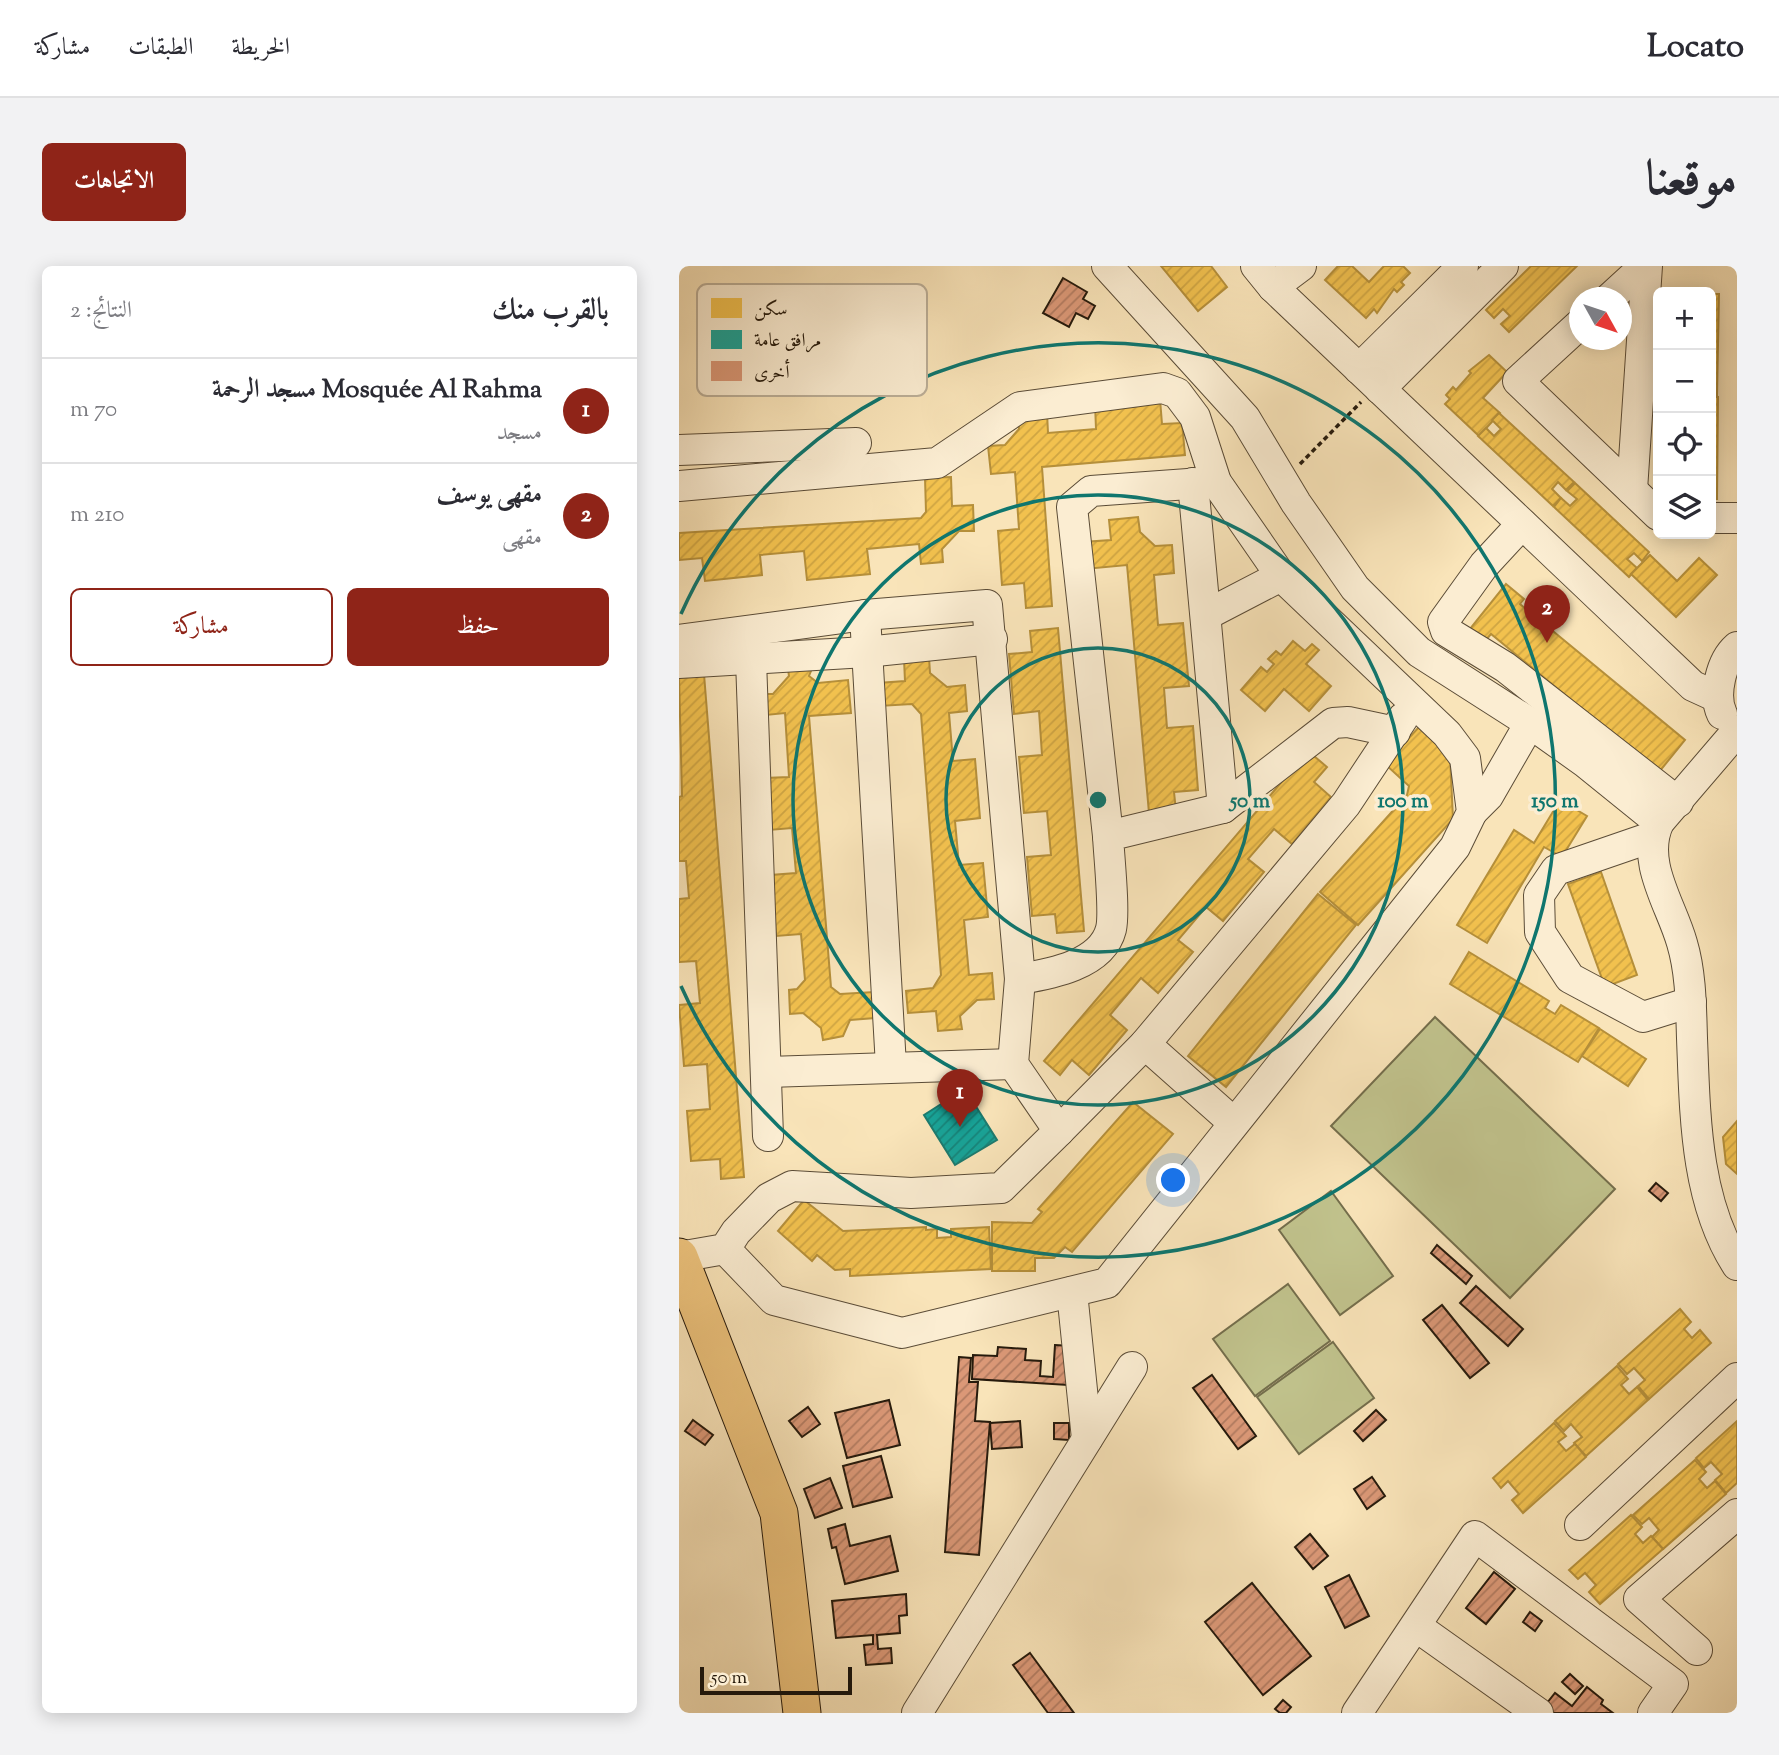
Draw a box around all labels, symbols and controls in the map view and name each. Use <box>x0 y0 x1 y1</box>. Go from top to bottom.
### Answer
text: Locato <box>1647 24 1744 72</box>
text: مشاركة <box>35 31 90 65</box>
text: الطبقات <box>128 31 194 65</box>
text: الخريطة <box>232 31 290 65</box>
button: الاتجاهات <box>42 143 186 221</box>
text: موقعنا <box>1645 147 1737 217</box>
legend <box>697 284 927 396</box>
north arrow <box>1569 287 1632 350</box>
map controls <box>1653 287 1716 539</box>
button: + <box>1653 287 1716 350</box>
text: بالقرب منك <box>492 290 609 333</box>
text: النتائج: 2 <box>70 295 132 328</box>
text: سكن <box>754 297 788 324</box>
text: مرافق عامة <box>754 328 821 355</box>
button: − <box>1653 350 1716 413</box>
text: أخرى <box>754 359 790 387</box>
text: Mosquée Al Rahma مسجد الرحمة <box>212 372 542 409</box>
text: 70 m <box>70 394 117 427</box>
text: 1 <box>582 394 590 427</box>
button: locate <box>1653 413 1716 476</box>
text: مسجد <box>497 417 542 450</box>
button: layers <box>1653 476 1716 539</box>
text: مقهى يوسف <box>436 477 542 514</box>
text: 210 m <box>70 499 124 532</box>
text: 2 <box>581 499 591 532</box>
text: مقهى <box>502 522 542 555</box>
pin: 2 <box>1524 585 1570 643</box>
button: مشاركة <box>70 588 333 666</box>
button: حفظ <box>347 588 609 666</box>
text: 50 m <box>1228 787 1271 817</box>
text: 100 m <box>1378 787 1429 817</box>
text: 150 m <box>1531 787 1579 817</box>
centre of rings <box>1086 788 1110 812</box>
pin: 1 <box>937 1069 983 1127</box>
your location <box>1156 1163 1190 1197</box>
scale bar <box>700 1664 852 1696</box>
text: 50 m <box>711 1665 747 1692</box>

